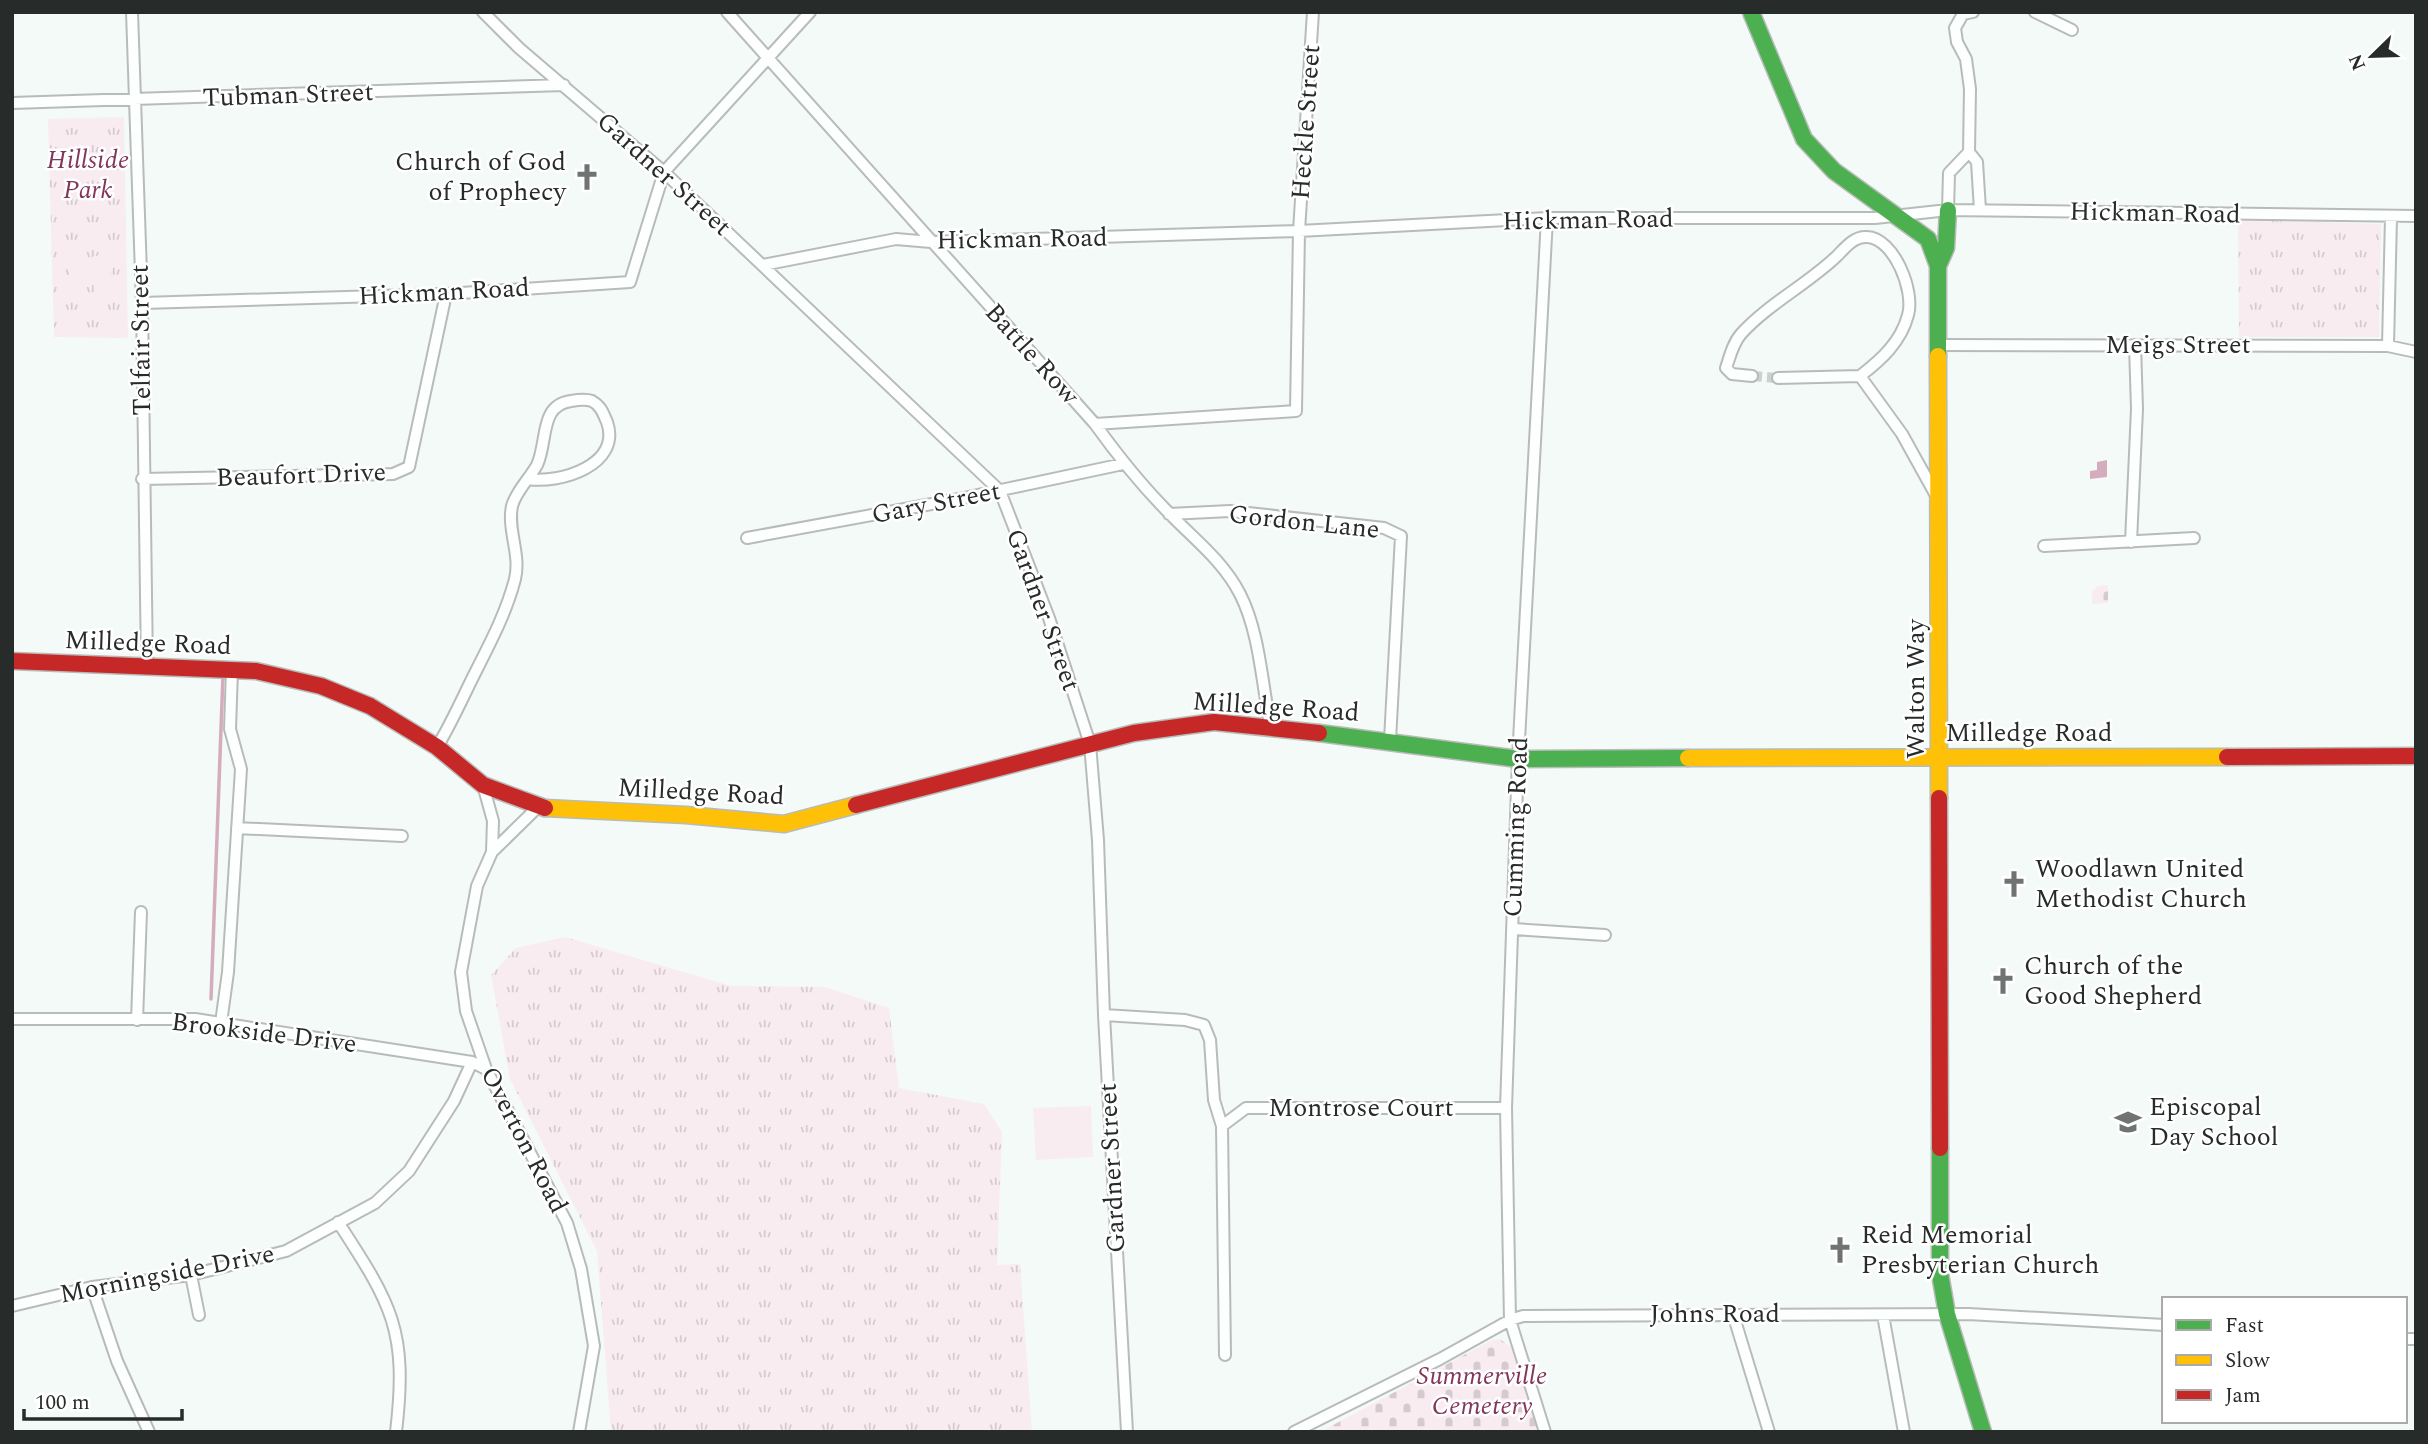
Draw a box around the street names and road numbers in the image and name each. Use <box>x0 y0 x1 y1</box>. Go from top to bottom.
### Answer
street label: Heckle Street <box>1281 43 1331 201</box>
street label: Tubman Street <box>202 72 374 118</box>
street label: Gardner Street <box>587 102 741 246</box>
street label: Hickman Road <box>2069 192 2241 234</box>
street label: Hickman Road <box>1502 199 1674 241</box>
street label: Hickman Road <box>936 218 1108 260</box>
street label: Telfair Street <box>120 264 162 416</box>
street label: Hickman Road <box>357 268 531 316</box>
street label: Battle Row <box>975 294 1090 415</box>
street label: Meigs Street <box>2105 325 2251 365</box>
street label: Beaufort Drive <box>215 452 387 498</box>
street label: Gary Street <box>868 471 1004 535</box>
street label: Gordon Lane <box>1227 494 1381 550</box>
street label: Gardner Street <box>995 523 1091 697</box>
street label: Walton Way <box>1896 617 1936 759</box>
street label: Milledge Road <box>64 620 232 666</box>
street label: Milledge Road <box>1191 681 1361 733</box>
street label: Milledge Road <box>1945 713 2113 753</box>
street label: Cumming Road <box>1493 736 1539 918</box>
street label: Milledge Road <box>617 768 785 816</box>
street label: Brookside Drive <box>169 1002 359 1064</box>
street label: Overton Road <box>470 1059 578 1221</box>
street label: Gardner Street <box>1088 1082 1136 1254</box>
street label: Montrose Court <box>1268 1088 1454 1128</box>
street label: Morningside Drive <box>56 1234 278 1314</box>
street label: Johns Road <box>1650 1294 1780 1334</box>

